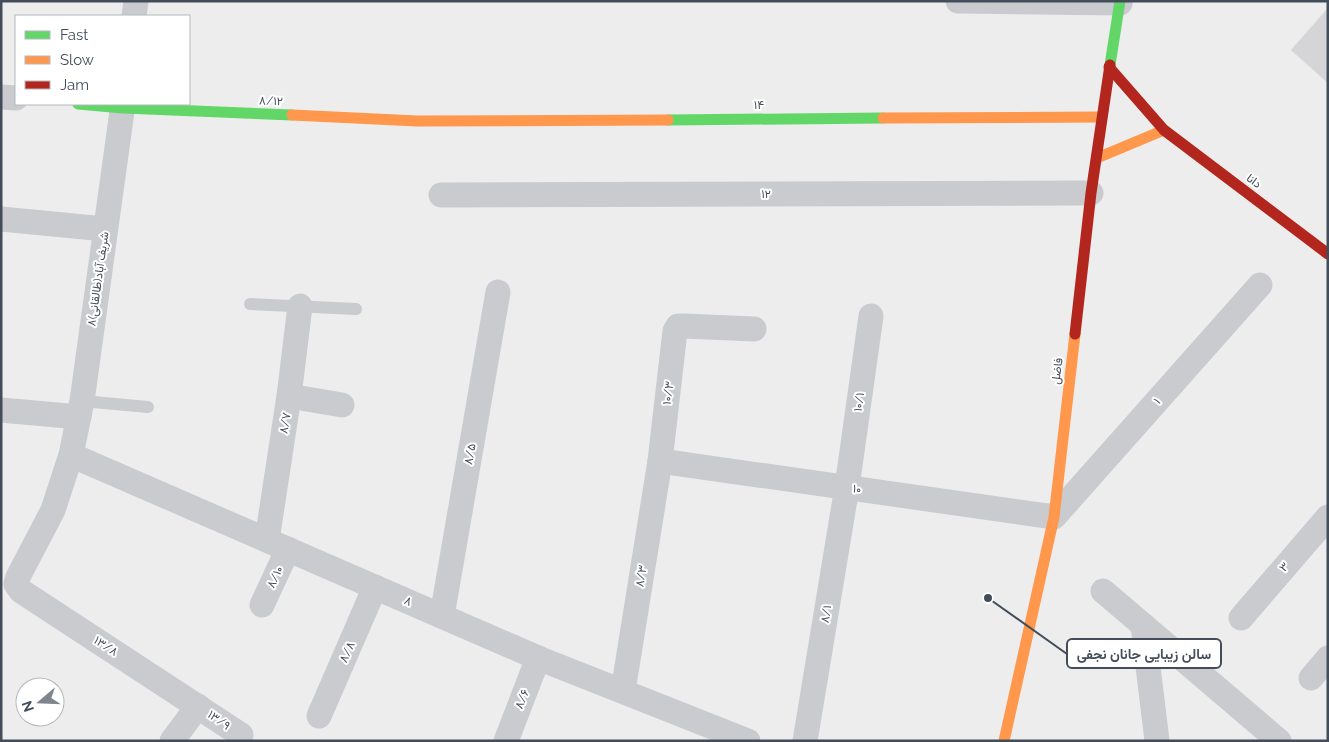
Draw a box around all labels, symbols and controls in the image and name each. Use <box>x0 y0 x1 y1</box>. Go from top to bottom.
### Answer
legend <box>15 15 190 105</box>
text: Fast <box>60 26 88 44</box>
text: Slow <box>60 51 94 69</box>
text: Jam <box>60 76 89 94</box>
street label: ۸/۱۲ <box>259 94 283 108</box>
street label: ۱۴ <box>754 98 764 112</box>
street label: دانا <box>1244 171 1264 191</box>
street label: ۱۲ <box>761 187 771 201</box>
street label: ۸شریف آباد(طالقانی) <box>84 231 113 327</box>
street label: فاضل <box>1048 357 1067 385</box>
street label: ۱۰/۳ <box>660 380 676 406</box>
street label: ۱۰/۱ <box>851 391 867 413</box>
street label: ۱ <box>1151 395 1163 407</box>
street label: ۸/۷ <box>276 411 294 435</box>
street label: ۸/۵ <box>461 442 479 466</box>
street label: ۱۰ <box>852 481 862 497</box>
street label: ۳ <box>1276 559 1292 575</box>
street label: ۸/۱۰ <box>264 564 286 590</box>
street label: ۸/۳ <box>632 564 650 588</box>
street label: ۸ <box>402 593 414 609</box>
street label: ۸/۱ <box>818 604 834 624</box>
street label: ۱۳/۸ <box>91 633 121 659</box>
street label: ۸/۸ <box>336 639 358 665</box>
callout: سالن زیبایی جانان نجفی <box>1067 639 1221 668</box>
text: سالن زیبایی جانان نجفی <box>1077 646 1211 663</box>
north arrow <box>15 677 65 727</box>
street label: ۸/۶ <box>512 687 532 711</box>
text: N <box>18 699 37 714</box>
street label: ۱۳/۹ <box>205 707 233 733</box>

